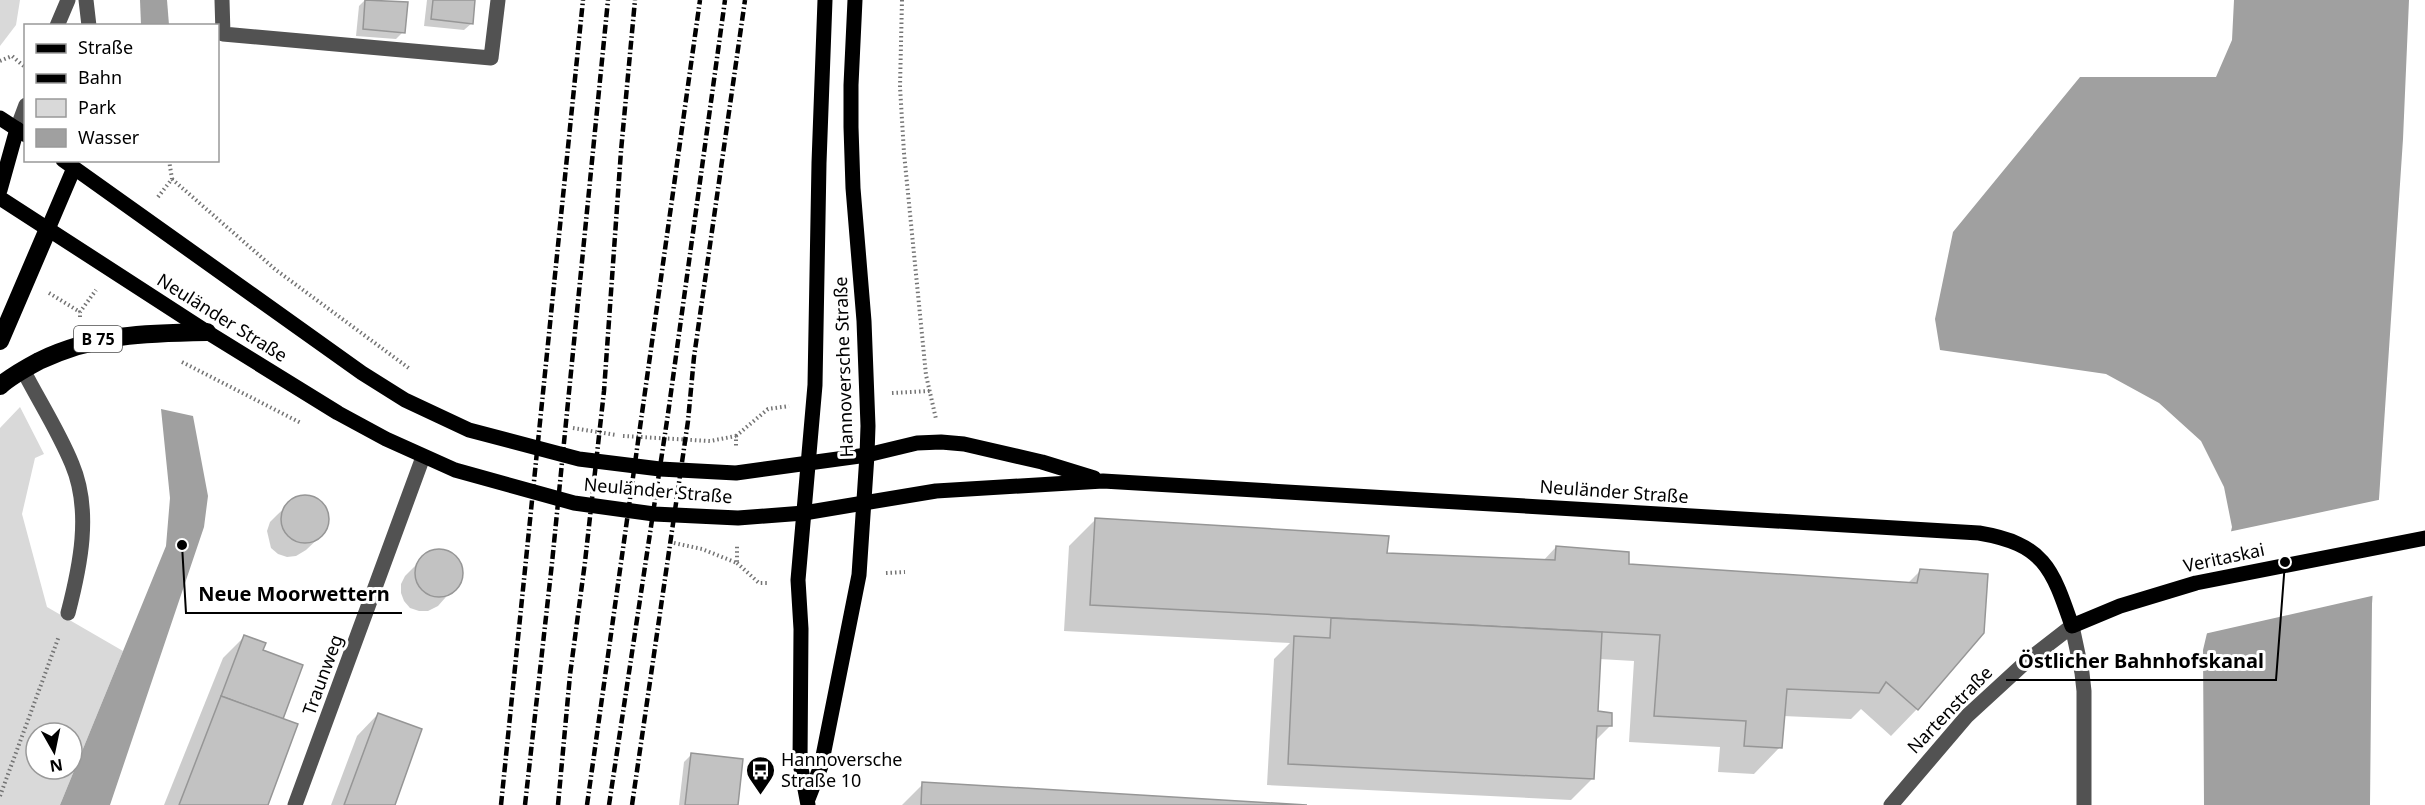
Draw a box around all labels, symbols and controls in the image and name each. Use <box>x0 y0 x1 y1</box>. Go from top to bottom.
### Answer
legend <box>24 24 219 162</box>
text: Straße <box>78 35 133 59</box>
text: Bahn <box>78 65 122 89</box>
text: Park <box>78 95 116 119</box>
text: Wasser <box>78 125 140 149</box>
street label: Neuländer Straße <box>153 267 292 367</box>
street label: Hannoversche Straße <box>828 276 858 458</box>
road number: B 75 <box>74 326 122 352</box>
street label: Neuländer Straße <box>583 472 733 508</box>
street label: Neuländer Straße <box>1539 474 1689 508</box>
street label: Veritaskai <box>2181 537 2267 577</box>
callout: Neue Moorwettern <box>186 575 402 613</box>
text: Neue Moorwettern <box>198 580 390 607</box>
street label: Traunweg <box>296 631 348 718</box>
callout: Östlicher Bahnhofskanal <box>2006 642 2276 680</box>
text: Östlicher Bahnhofskanal <box>2018 647 2264 674</box>
street label: Nartenstraße <box>1901 660 1997 758</box>
north arrow <box>24 721 84 781</box>
place label: Hannoversche Straße 10 <box>781 747 902 792</box>
text: N <box>48 754 64 778</box>
bus stop icon: Hannoversche Straße 10 <box>744 754 776 796</box>

